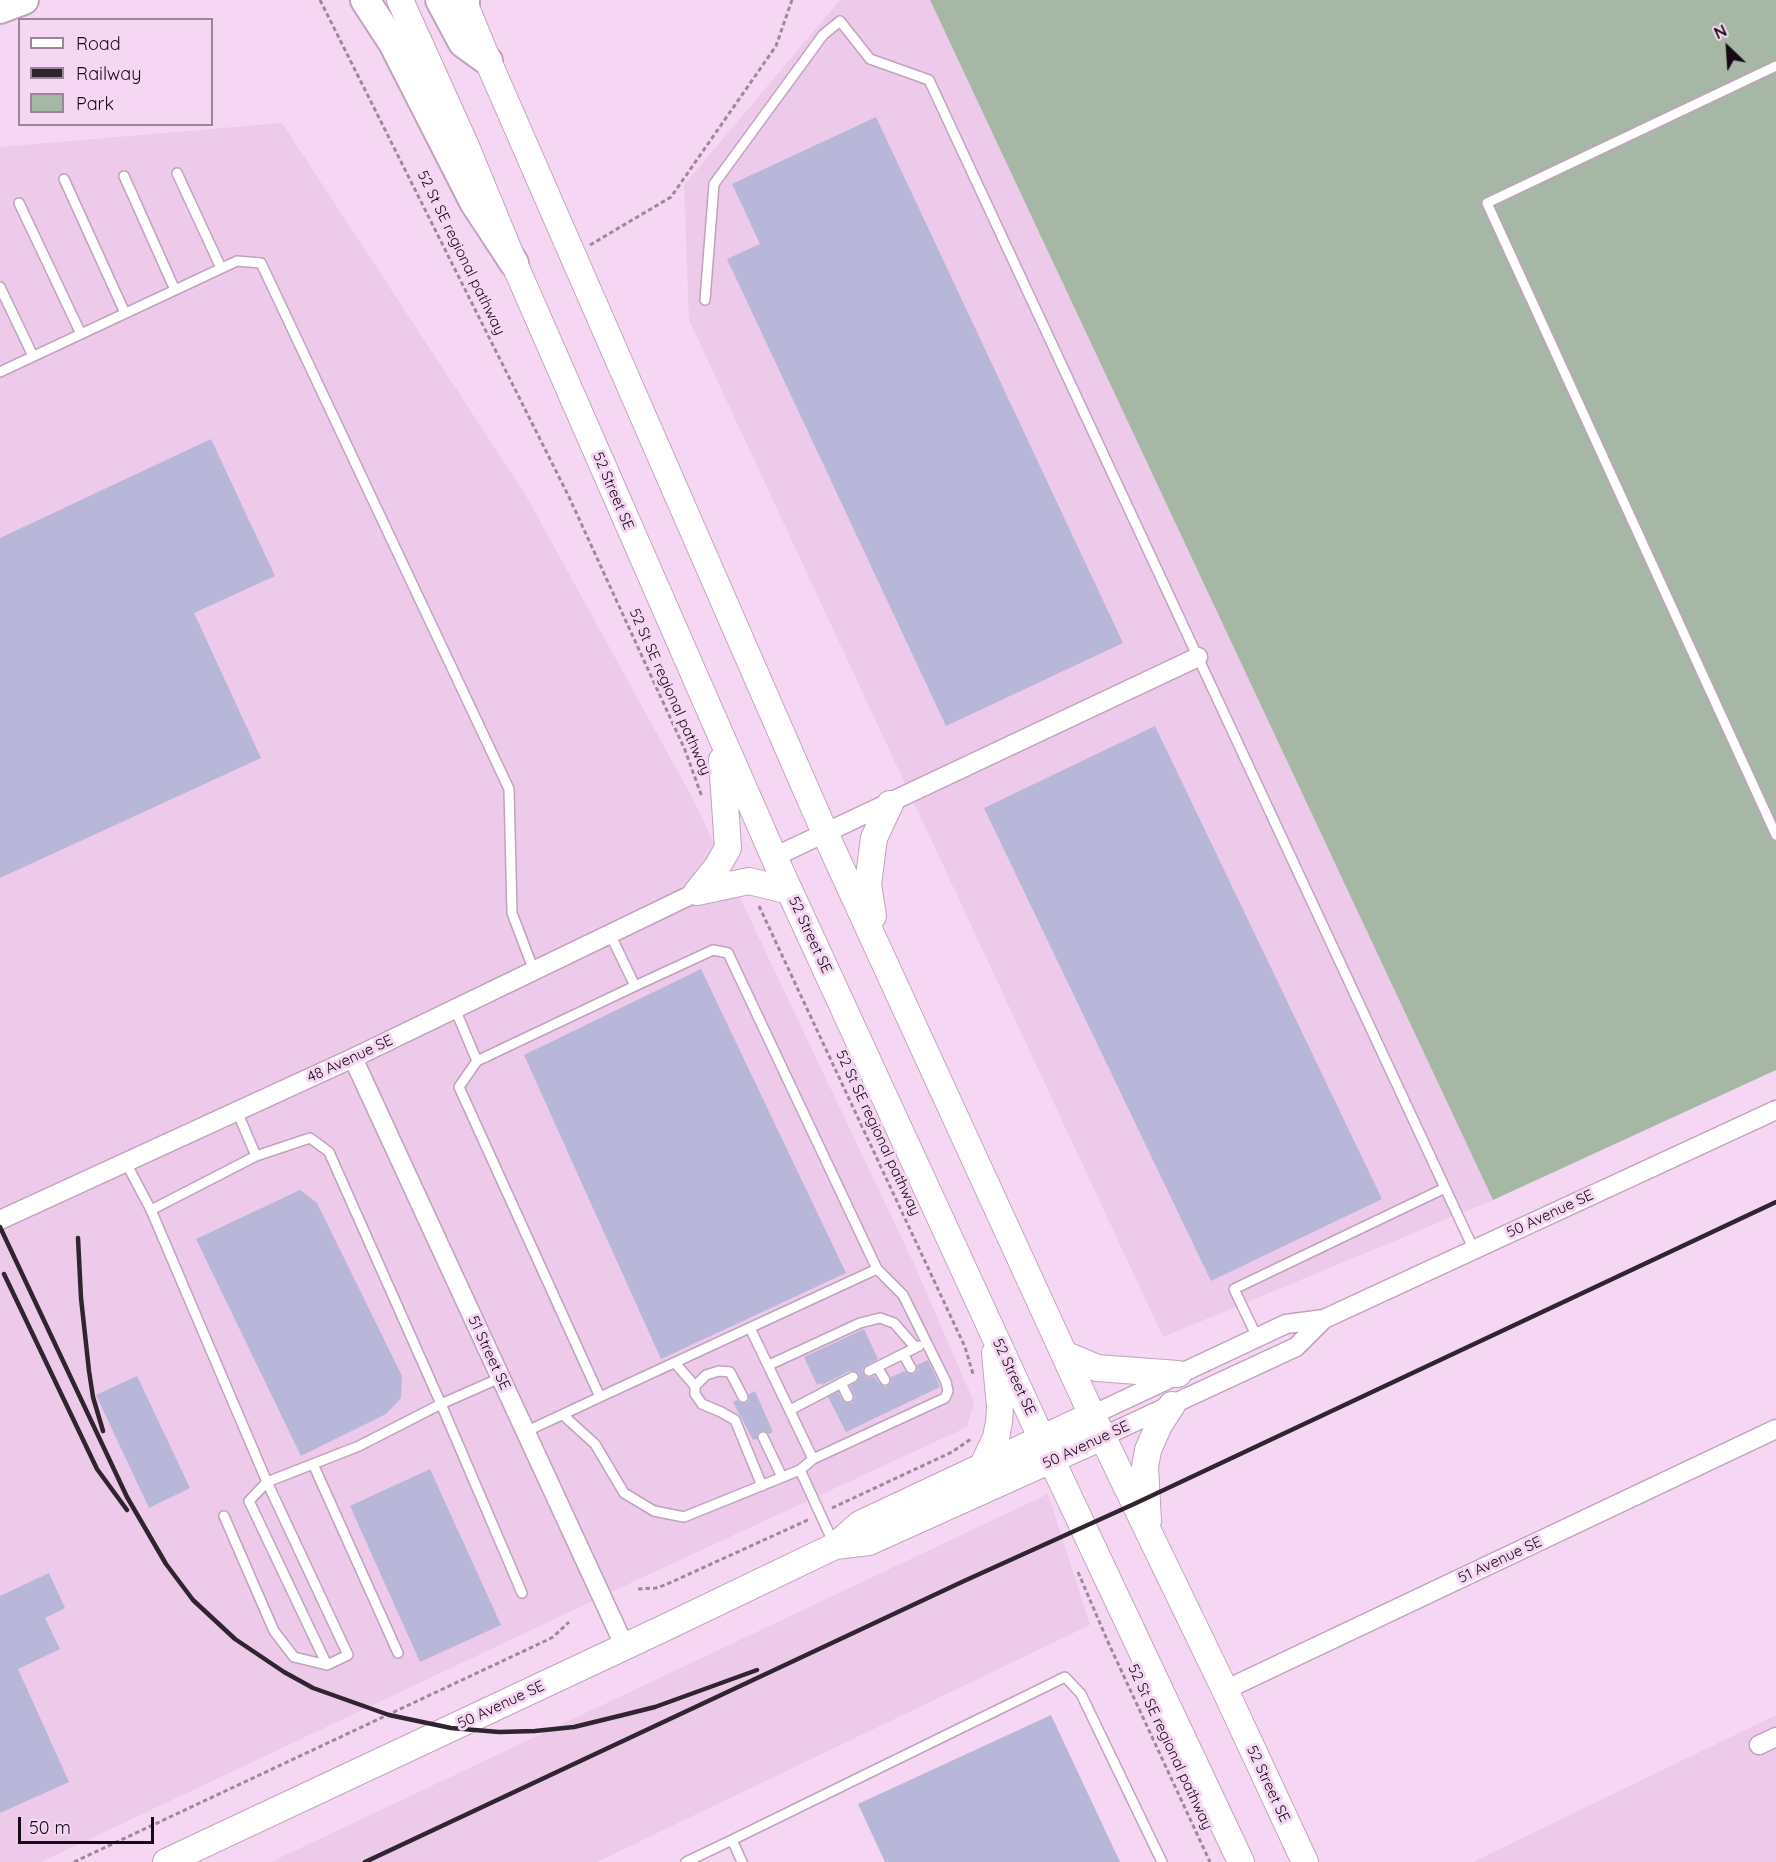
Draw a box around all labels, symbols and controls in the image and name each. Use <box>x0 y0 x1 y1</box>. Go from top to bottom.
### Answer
legend <box>18 18 213 126</box>
north arrow <box>1698 18 1758 78</box>
text: N <box>1711 20 1730 43</box>
text: Road <box>76 32 121 55</box>
text: Railway <box>76 62 142 85</box>
text: Park <box>76 92 114 115</box>
street label: 52 St SE regional pathway <box>413 168 509 338</box>
street label: 52 Street SE <box>589 449 637 533</box>
street label: 52 St SE regional pathway <box>625 606 715 778</box>
street label: 52 Street SE <box>784 894 836 976</box>
street label: 48 Avenue SE <box>304 1031 396 1087</box>
street label: 52 St SE regional pathway <box>832 1047 924 1219</box>
street label: 50 Avenue SE <box>1504 1186 1596 1242</box>
street label: 51 Street SE <box>464 1313 514 1393</box>
street label: 52 Street SE <box>988 1336 1040 1418</box>
street label: 50 Avenue SE <box>1040 1417 1132 1473</box>
street label: 51 Avenue SE <box>1455 1533 1545 1587</box>
street label: 52 St SE regional pathway <box>1124 1661 1216 1833</box>
street label: 50 Avenue SE <box>455 1677 547 1733</box>
street label: 52 Street SE <box>1242 1743 1294 1825</box>
scale bar <box>21 1805 158 1843</box>
text: 50 m <box>29 1816 71 1839</box>

